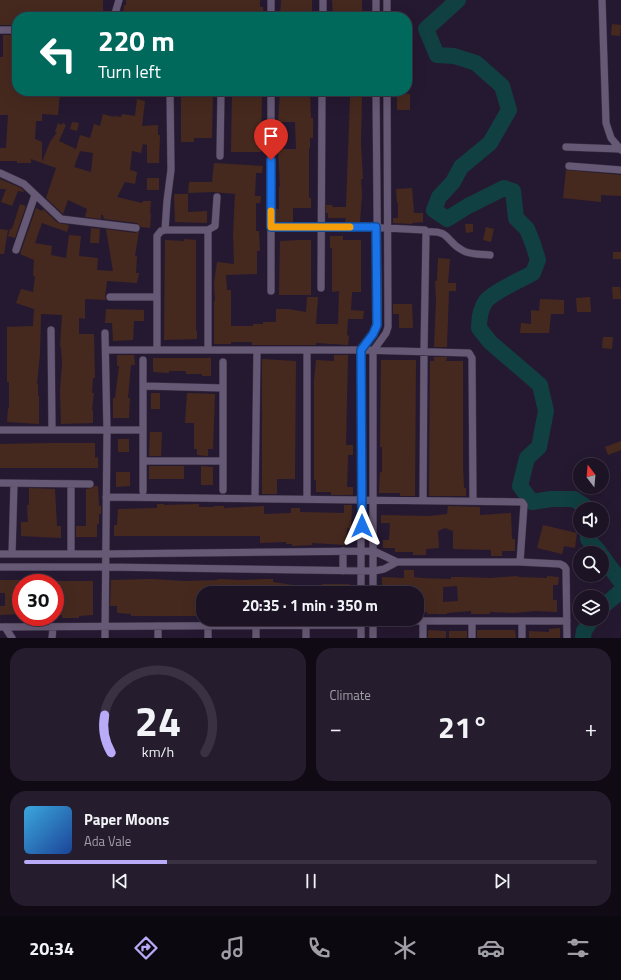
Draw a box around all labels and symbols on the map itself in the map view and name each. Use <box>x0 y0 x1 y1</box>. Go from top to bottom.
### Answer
pin <box>254 119 288 160</box>
north arrow <box>573 458 609 494</box>
position arrow <box>341 505 383 547</box>
speed limit sign: 30 <box>12 574 64 626</box>

